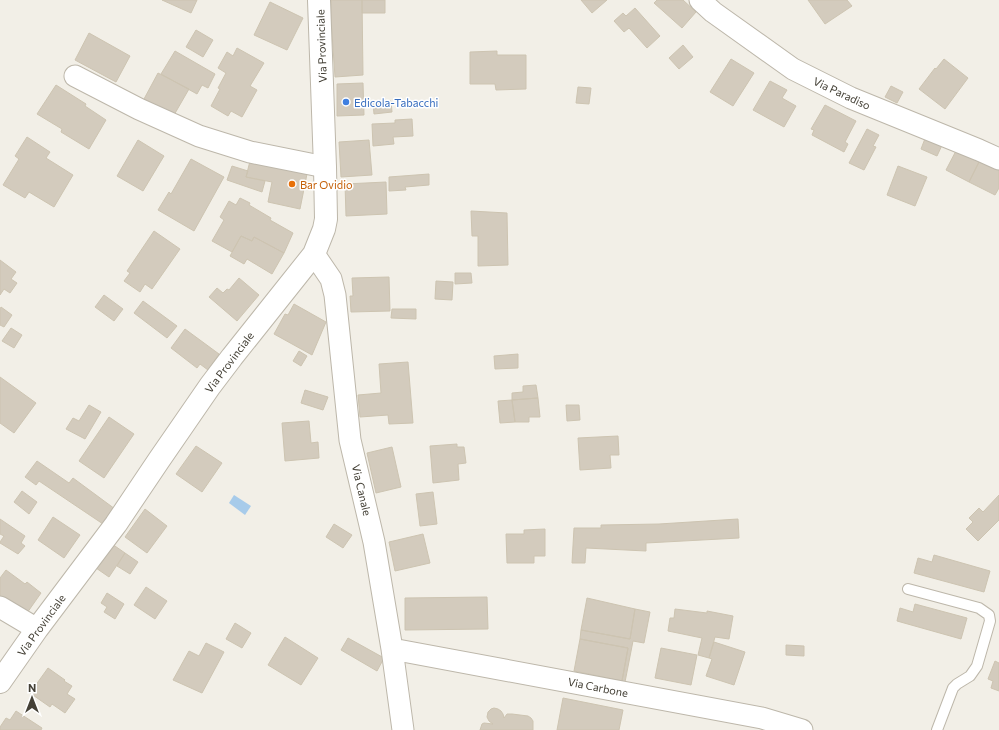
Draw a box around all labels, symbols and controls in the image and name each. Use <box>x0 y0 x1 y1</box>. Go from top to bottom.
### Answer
street label: Via Provinciale <box>313 9 329 83</box>
street label: Via Paradiso <box>811 74 873 112</box>
place label: Edicola-Tabacchi <box>354 96 439 109</box>
marker: Edicola-Tabacchi <box>341 97 351 107</box>
place label: Bar Ovidio <box>300 178 353 191</box>
marker: Bar Ovidio <box>287 179 297 189</box>
street label: Via Provinciale <box>202 329 256 395</box>
street label: Via Canale <box>350 463 374 517</box>
street label: Via Provinciale <box>14 591 68 658</box>
street label: Via Carbone <box>567 675 629 699</box>
north arrow <box>12 678 52 718</box>
text: N <box>28 681 36 694</box>

